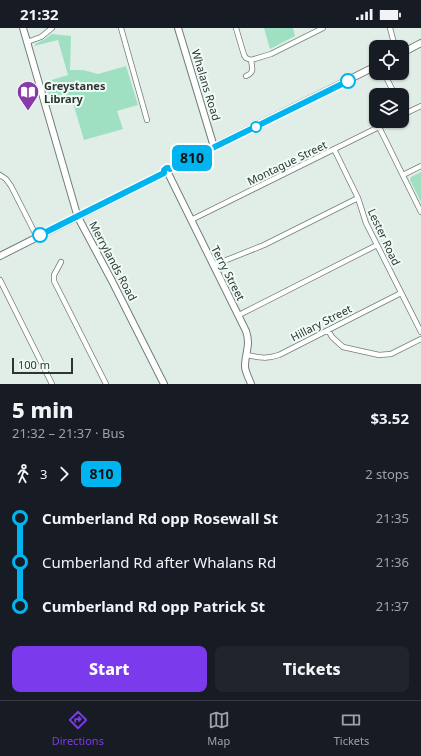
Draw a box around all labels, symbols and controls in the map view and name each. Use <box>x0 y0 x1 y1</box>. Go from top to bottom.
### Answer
text: 21:32 <box>20 4 59 24</box>
map controls <box>369 40 409 128</box>
button: locate <box>369 40 409 80</box>
street label: Whalans Road <box>189 47 224 122</box>
unlabelled marker <box>340 73 356 89</box>
place label: Greystanes Library <box>44 78 106 106</box>
library icon: Greystanes Library <box>15 79 41 112</box>
button: layers <box>369 88 409 128</box>
unlabelled marker <box>250 121 262 133</box>
street label: Montague Street <box>244 137 329 188</box>
line badge: 810 <box>169 145 215 171</box>
text: 810 <box>180 148 204 167</box>
street label: Lester Road <box>365 206 404 268</box>
street label: Merrylands Road <box>86 218 141 303</box>
unlabelled marker <box>32 227 48 243</box>
street label: Terry Street <box>208 243 249 303</box>
street label: Hillary Street <box>288 301 354 344</box>
scale bar <box>12 356 73 375</box>
text: 100 m <box>18 357 50 372</box>
text: 5 min <box>12 394 73 424</box>
text: $3.52 <box>370 408 409 428</box>
text: 21:32 – 21:37 · Bus <box>12 424 125 442</box>
icon: walk <box>12 463 34 485</box>
icon: forward <box>53 463 75 485</box>
text: 810 <box>89 464 113 483</box>
text: 3 <box>40 465 47 483</box>
text: 2 stops <box>365 465 409 483</box>
text: Cumberland Rd opp Rosewall St <box>42 508 278 528</box>
text: 21:35 <box>376 509 409 527</box>
text: Cumberland Rd after Whalans Rd <box>42 552 276 572</box>
text: 21:36 <box>376 553 409 571</box>
text: Cumberland Rd opp Patrick St <box>42 596 265 616</box>
text: 21:37 <box>376 597 409 615</box>
button: Start <box>12 646 207 692</box>
button: Tickets <box>215 646 409 692</box>
tab: Directions <box>52 709 104 748</box>
tab: Map <box>207 709 230 748</box>
tab: Tickets <box>334 709 369 748</box>

